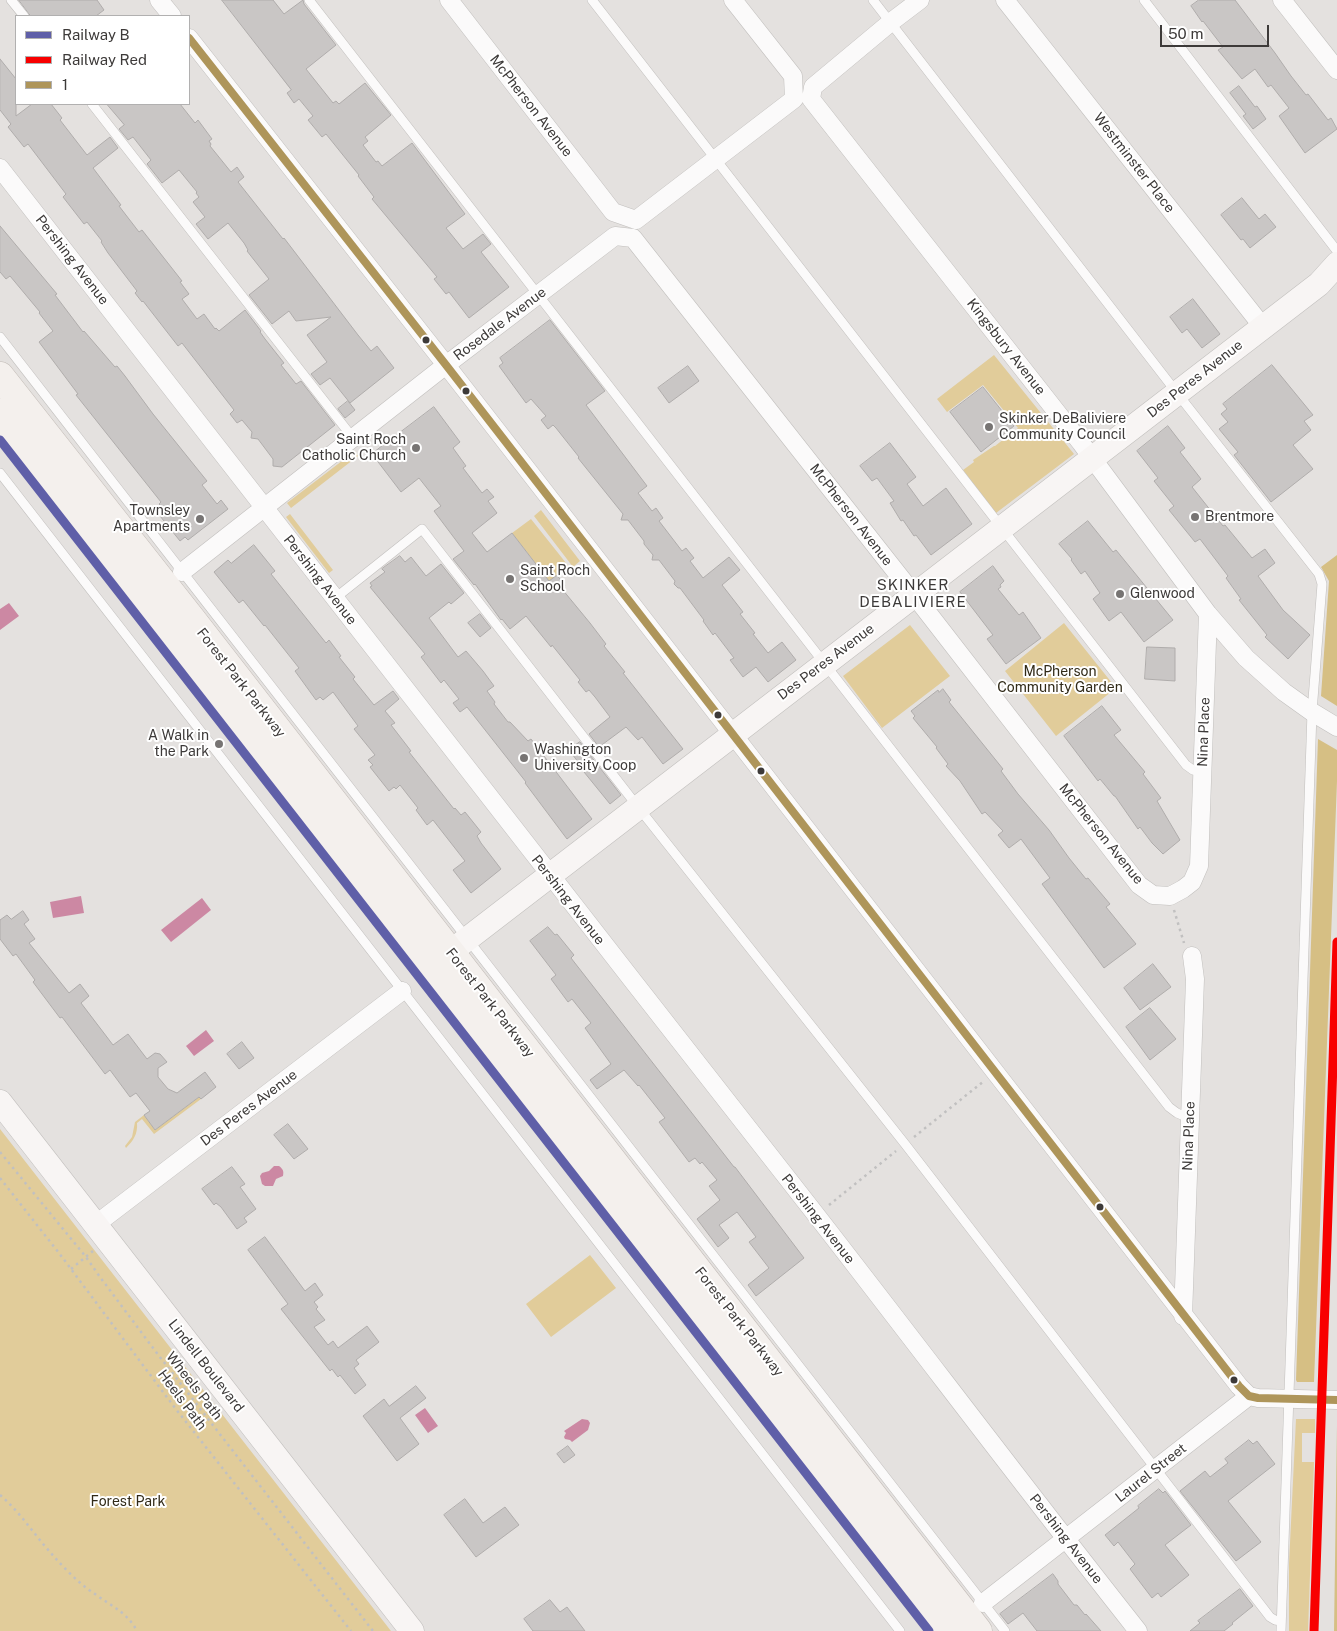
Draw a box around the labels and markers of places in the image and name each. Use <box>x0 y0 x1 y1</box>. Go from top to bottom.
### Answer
unlabelled marker <box>421 335 431 345</box>
unlabelled marker <box>461 386 471 396</box>
place label: Skinker DeBaliviere Community Council <box>999 411 1126 444</box>
marker: Skinker DeBaliviere Community Council <box>983 421 995 433</box>
place label: Saint Roch Catholic Church <box>302 432 406 464</box>
marker: Saint Roch Catholic Church <box>410 442 422 454</box>
place label: Townsley Apartments <box>113 503 190 536</box>
place label: Brentmore <box>1205 509 1274 525</box>
marker: Brentmore <box>1189 511 1201 523</box>
marker: Townsley Apartments <box>194 513 206 525</box>
place label: Saint Roch School <box>520 563 590 596</box>
marker: Saint Roch School <box>504 573 516 585</box>
place label: Glenwood <box>1130 586 1195 602</box>
marker: Glenwood <box>1114 588 1126 600</box>
unlabelled marker <box>713 710 723 720</box>
place label: A Walk in the Park <box>148 728 209 760</box>
marker: A Walk in the Park <box>213 738 225 750</box>
place label: Washington University Coop <box>534 742 636 774</box>
marker: Washington University Coop <box>518 752 530 764</box>
unlabelled marker <box>756 766 766 776</box>
unlabelled marker <box>1095 1202 1105 1212</box>
unlabelled marker <box>1229 1375 1239 1385</box>

